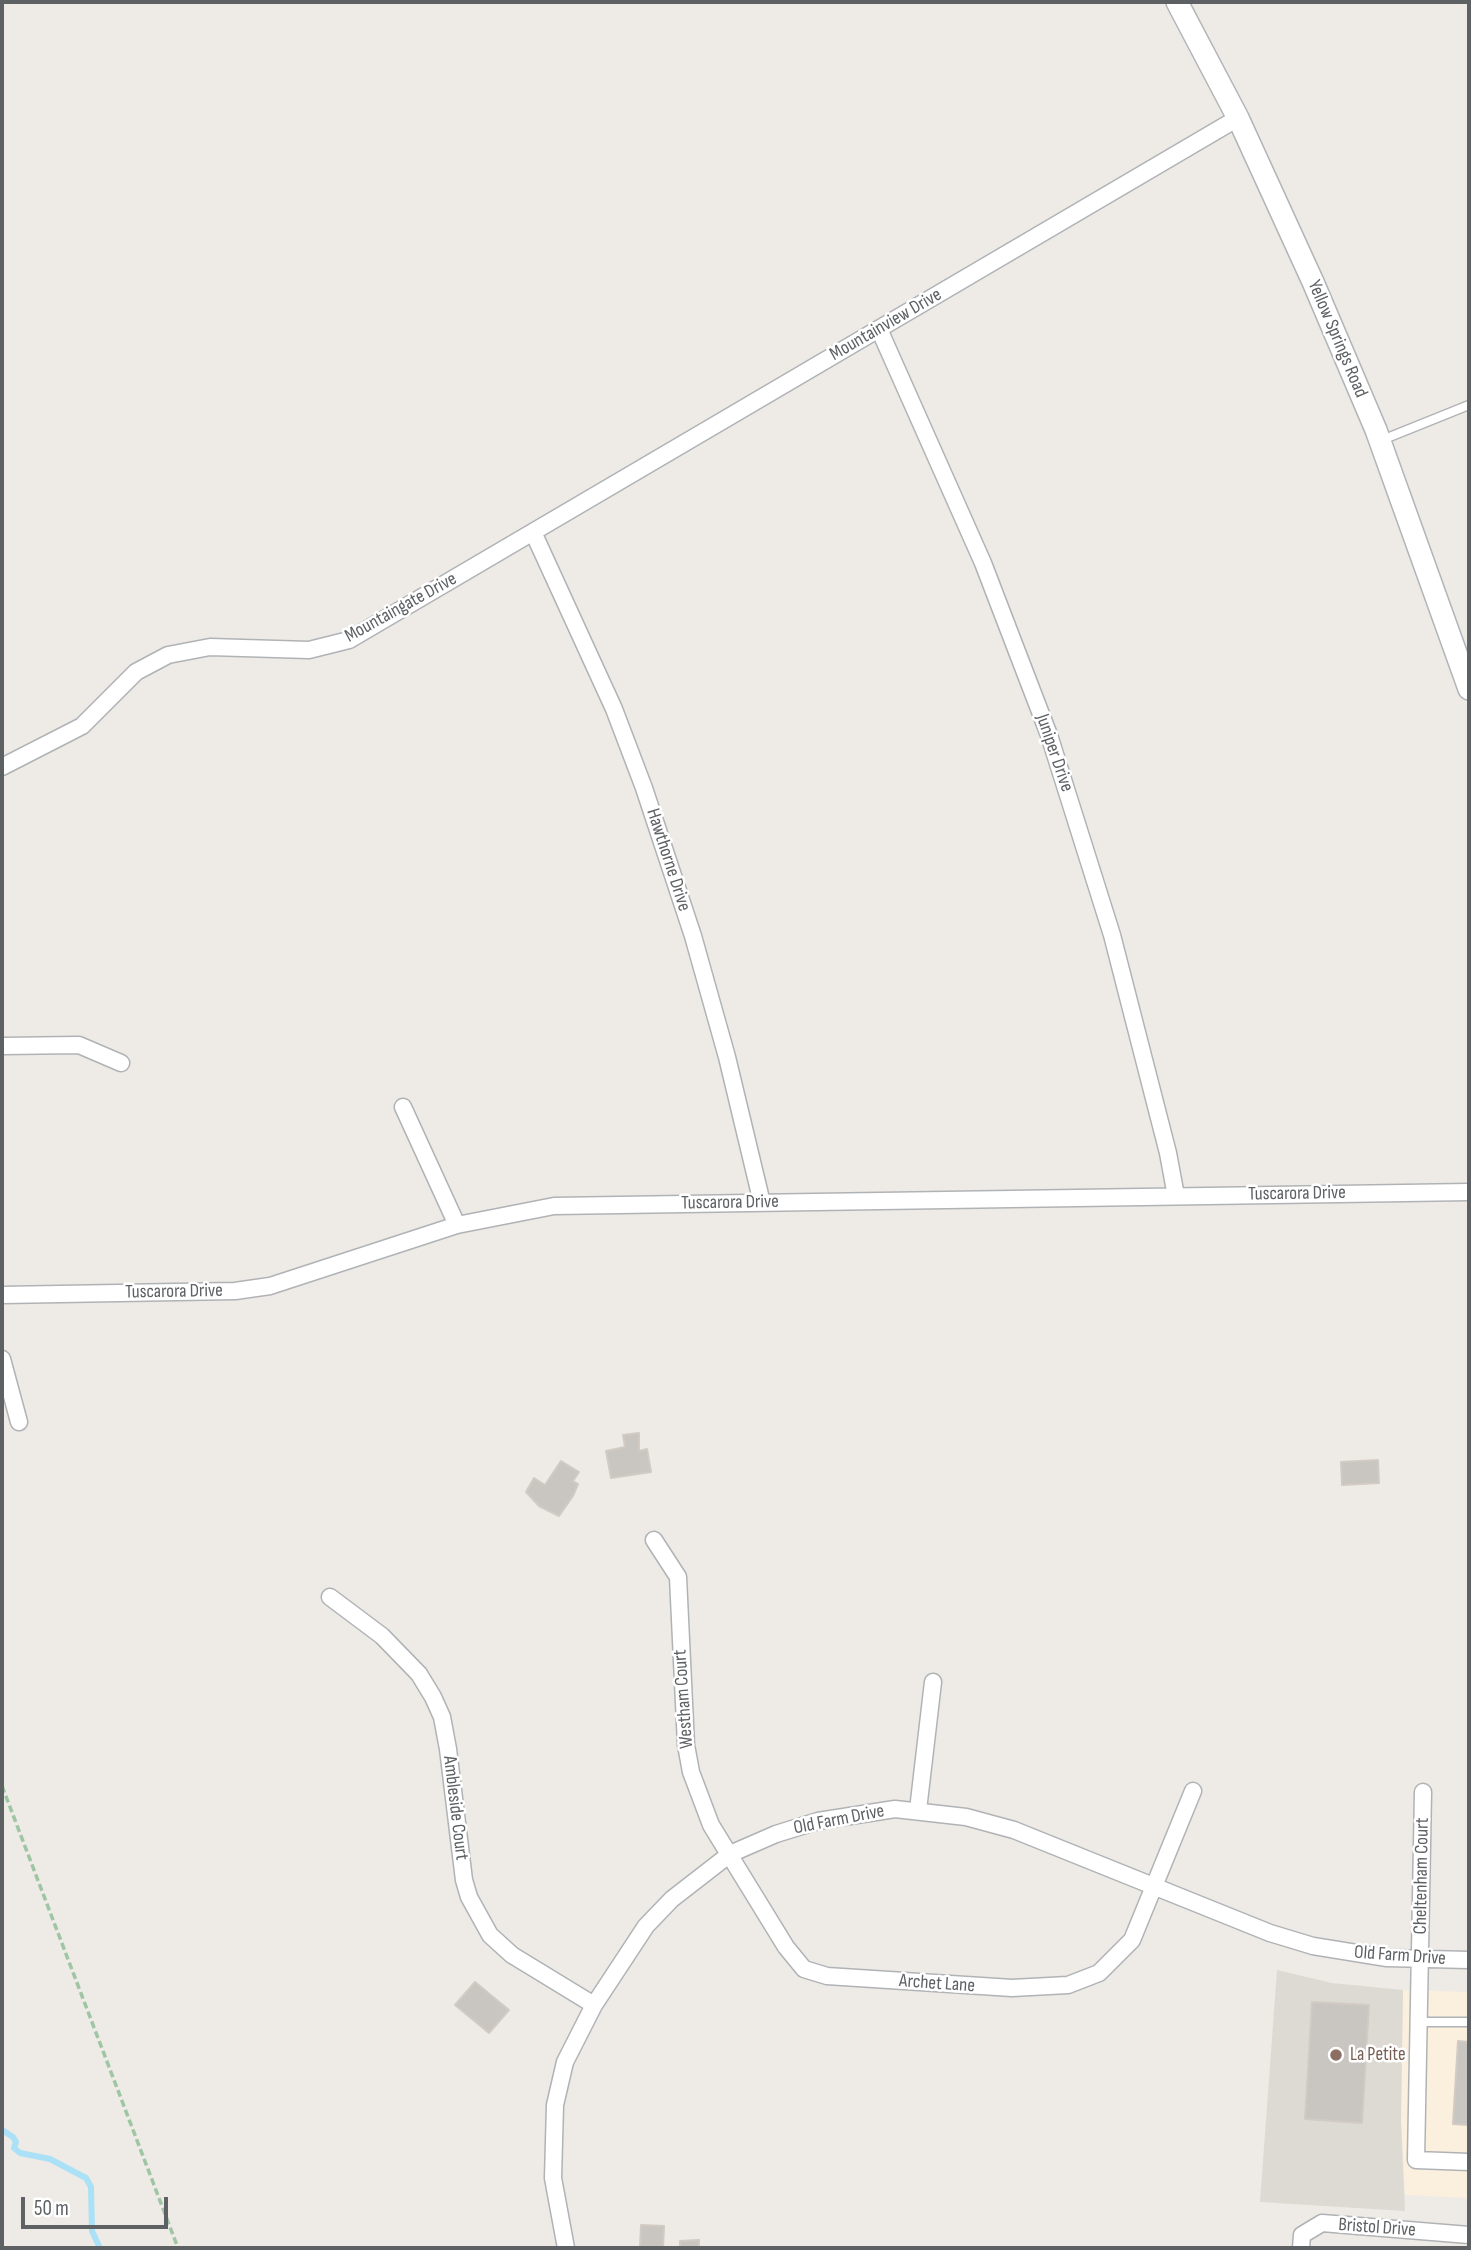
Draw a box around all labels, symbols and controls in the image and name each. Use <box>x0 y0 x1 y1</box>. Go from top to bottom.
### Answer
street label: Yellow Springs Road <box>1302 277 1372 401</box>
street label: Mountainview Drive <box>826 284 946 366</box>
street label: Mountaingate Drive <box>341 568 461 648</box>
street label: Juniper Drive <box>1030 711 1078 795</box>
street label: Hawthorne Drive <box>641 806 695 914</box>
street label: Tuscarora Drive <box>1248 1182 1346 1206</box>
street label: Tuscarora Drive <box>681 1191 779 1215</box>
street label: Tuscarora Drive <box>125 1280 223 1304</box>
street label: Westham Court <box>669 1649 699 1749</box>
street label: Ambleside Court <box>437 1754 473 1862</box>
street label: Old Farm Drive <box>792 1800 886 1840</box>
street label: Cheltenham Court <box>1410 1817 1434 1935</box>
street label: Old Farm Drive <box>1353 1941 1447 1971</box>
street label: Archet Lane <box>898 1970 976 1998</box>
place label: La Petite <box>1350 2044 1406 2066</box>
marker: La Petite <box>1328 2047 1344 2063</box>
scale bar <box>24 2184 172 2228</box>
text: 50 m <box>34 2196 69 2221</box>
street label: Bristol Drive <box>1338 2214 1416 2242</box>

